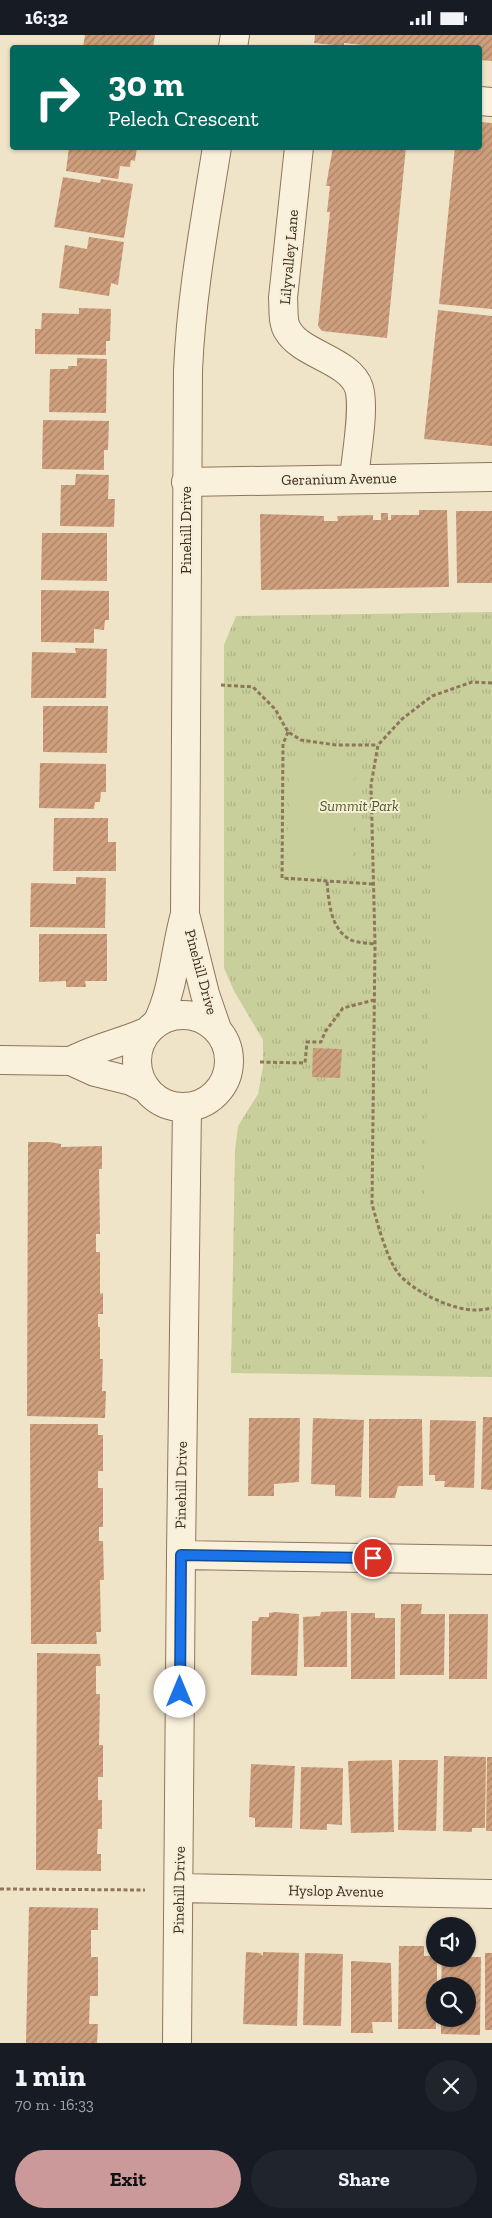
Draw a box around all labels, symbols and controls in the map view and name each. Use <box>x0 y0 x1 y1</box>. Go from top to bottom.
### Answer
text: 16:32 <box>25 6 68 29</box>
text: 30 m <box>108 63 184 105</box>
icon: right <box>25 65 90 130</box>
text: Pelech Crescent <box>108 105 259 132</box>
street label: Lilyvalley Lane <box>276 209 302 305</box>
street label: Geranium Avenue <box>281 469 397 489</box>
street label: Pinehill Drive <box>177 486 195 574</box>
park label: Summit Park <box>319 797 399 815</box>
street label: Pinehill Drive <box>181 927 221 1017</box>
street label: Pinehill Drive <box>171 1441 191 1529</box>
pin <box>352 1537 394 1579</box>
icon: arrive <box>359 1544 387 1572</box>
position arrow <box>153 1665 205 1717</box>
street label: Pinehill Drive <box>169 1846 189 1934</box>
street label: Hyslop Avenue <box>288 1881 384 1901</box>
map controls <box>426 1917 476 2027</box>
button: sound <box>426 1917 476 1967</box>
button: search <box>426 1977 476 2027</box>
text: 1 min <box>15 2058 86 2094</box>
button: close <box>425 2060 477 2112</box>
text: 70 m · 16:33 <box>15 2095 94 2114</box>
button: Exit <box>15 2150 241 2208</box>
button: Share <box>251 2150 477 2208</box>

